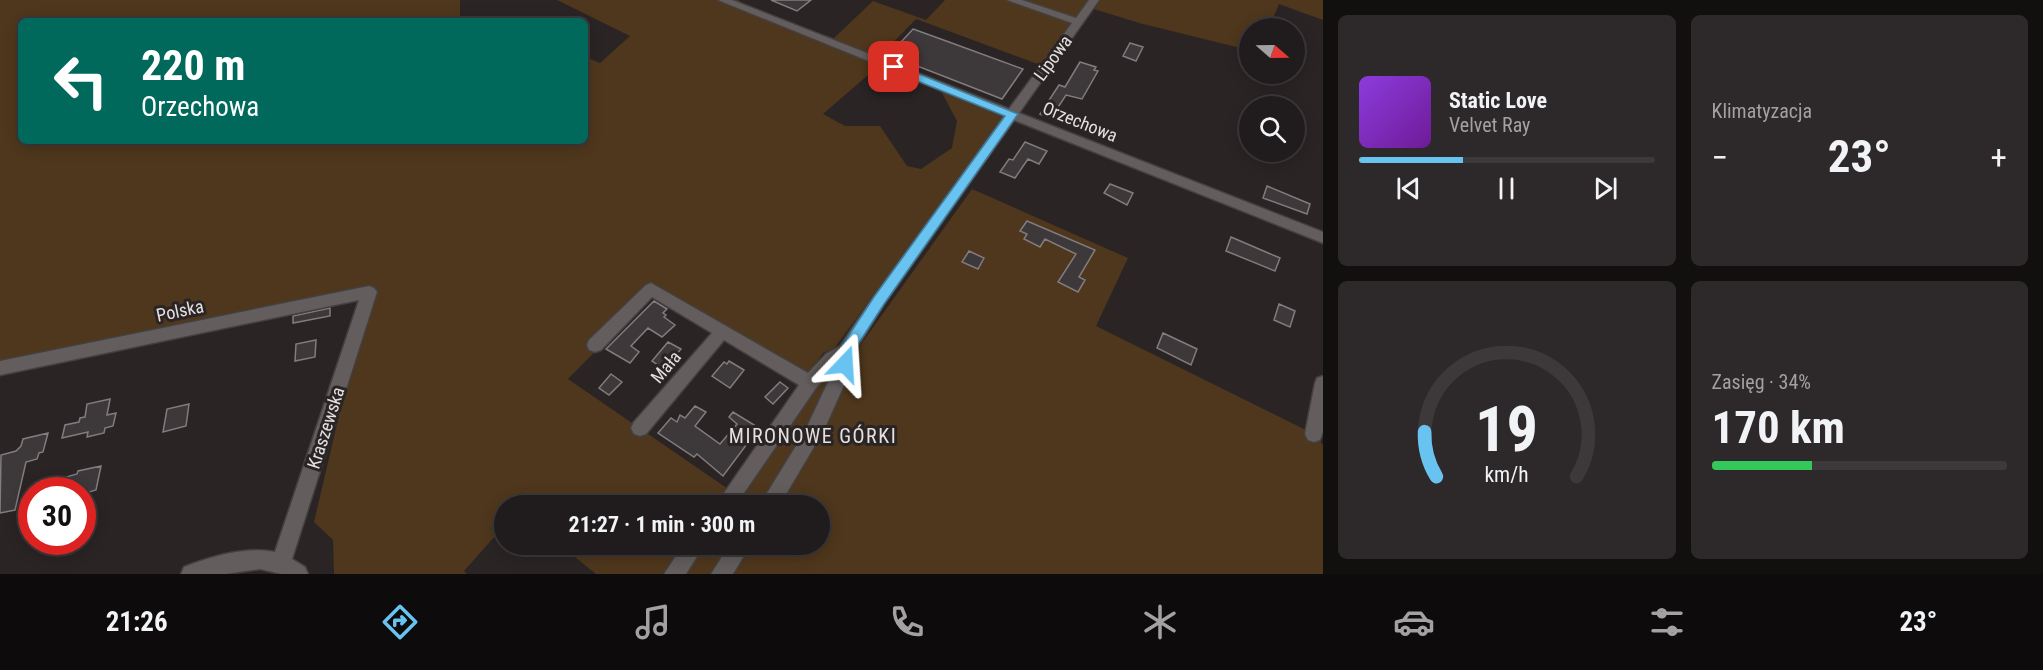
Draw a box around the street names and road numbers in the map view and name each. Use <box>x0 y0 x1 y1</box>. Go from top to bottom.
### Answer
street label: Lipowa <box>1029 31 1076 84</box>
street label: Orzechowa <box>1040 97 1121 146</box>
street label: Polska <box>154 295 206 326</box>
street label: Mała <box>646 346 685 387</box>
street label: Kraszewska <box>302 384 349 471</box>

